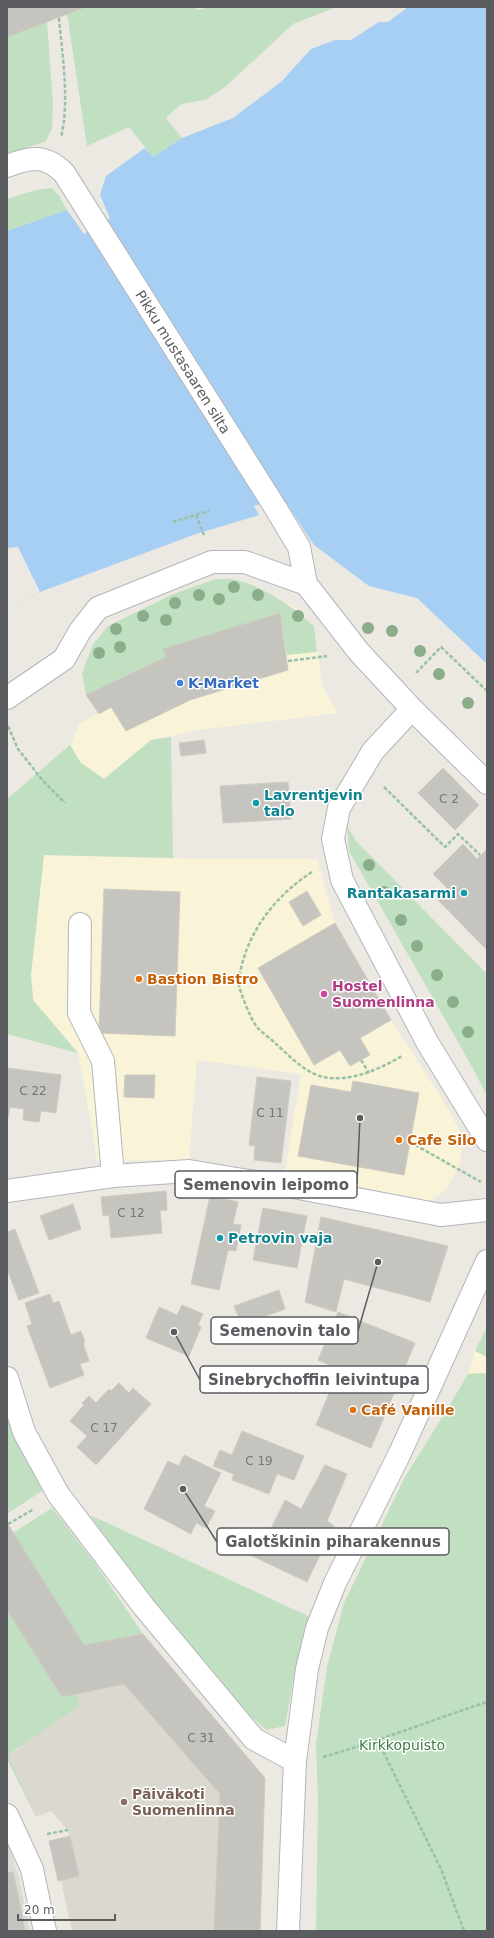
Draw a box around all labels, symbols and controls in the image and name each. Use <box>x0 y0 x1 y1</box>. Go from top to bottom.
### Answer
street label: Pikku mustasaaren silta <box>132 287 234 437</box>
place label: K-Market <box>188 675 259 691</box>
marker: K-Market <box>175 678 185 688</box>
place label: Lavrentjevin talo <box>264 787 363 819</box>
house number: C 2 <box>439 792 459 806</box>
marker: Lavrentjevin talo <box>251 798 261 808</box>
place label: Rantakasarmi <box>347 885 456 901</box>
marker: Rantakasarmi <box>459 888 469 898</box>
place label: Bastion Bistro <box>147 971 259 987</box>
marker: Bastion Bistro <box>134 974 144 984</box>
place label: Hostel Suomenlinna <box>332 978 435 1010</box>
marker: Hostel Suomenlinna <box>319 989 329 999</box>
house number: C 22 <box>19 1084 47 1098</box>
house number: C 11 <box>256 1106 284 1120</box>
place label: Cafe Silo <box>407 1132 477 1148</box>
marker: Cafe Silo <box>394 1135 404 1145</box>
callout: Semenovin leipomo <box>175 1171 357 1198</box>
text: Semenovin leipomo <box>183 1176 349 1194</box>
house number: C 12 <box>117 1206 145 1220</box>
place label: Petrovin vaja <box>228 1230 333 1246</box>
marker: Petrovin vaja <box>215 1233 225 1243</box>
callout: Semenovin talo <box>211 1317 358 1344</box>
text: Semenovin talo <box>219 1322 351 1340</box>
callout: Sinebrychoffin leivintupa <box>200 1366 428 1393</box>
text: Sinebrychoffin leivintupa <box>208 1371 420 1389</box>
place label: Café Vanille <box>361 1402 455 1418</box>
marker: Café Vanille <box>348 1405 358 1415</box>
house number: C 17 <box>90 1421 118 1435</box>
house number: C 19 <box>245 1454 273 1468</box>
callout: Galotškinin piharakennus <box>217 1528 449 1555</box>
text: Galotškinin piharakennus <box>225 1533 441 1551</box>
house number: C 31 <box>187 1731 215 1745</box>
park label: Kirkkopuisto <box>359 1737 445 1753</box>
place label: Päiväkoti Suomenlinna <box>132 1786 235 1818</box>
marker: Päiväkoti Suomenlinna <box>119 1797 129 1807</box>
scale bar <box>18 1896 115 1922</box>
text: 20 m <box>24 1903 55 1917</box>

